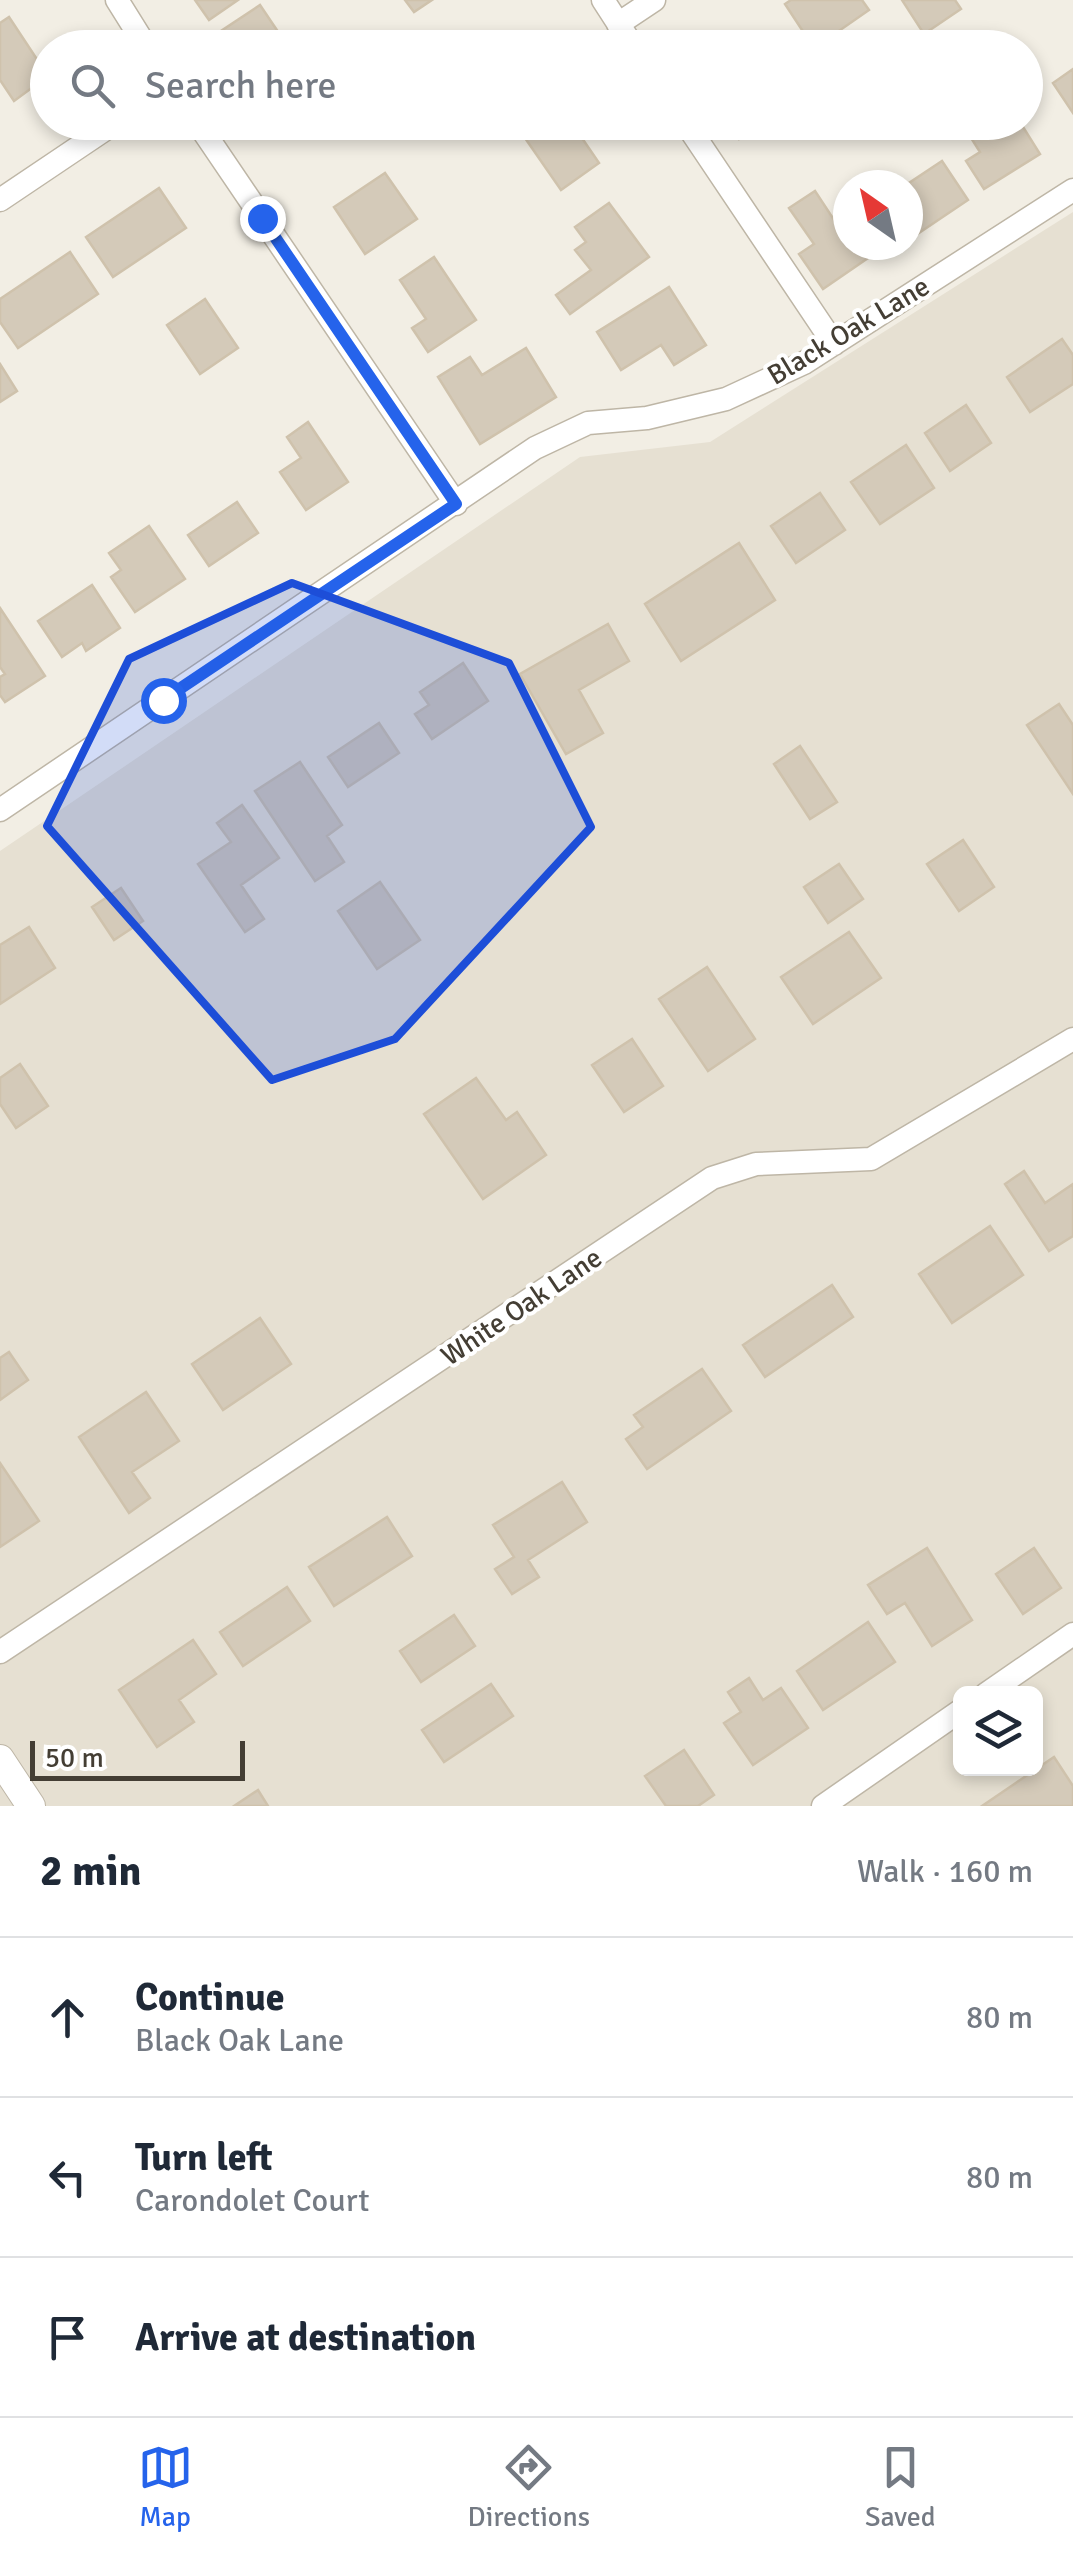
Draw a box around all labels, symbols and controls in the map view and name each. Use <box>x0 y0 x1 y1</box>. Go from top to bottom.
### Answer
search box <box>30 30 1043 140</box>
icon: search <box>65 58 120 113</box>
text: Search here <box>145 62 337 109</box>
north arrow <box>833 170 923 260</box>
route end <box>240 196 286 242</box>
street label: Black Oak Lane <box>761 269 936 393</box>
route start <box>141 678 187 724</box>
street label: White Oak Lane <box>435 1241 608 1373</box>
map controls <box>953 1686 1043 1776</box>
button: layers <box>953 1686 1043 1776</box>
scale bar <box>30 1736 245 1780</box>
text: 50 m <box>45 1741 104 1775</box>
text: 2 min <box>40 1846 141 1897</box>
text: Walk · 160 m <box>857 1852 1033 1891</box>
text: Continue <box>135 1974 285 2021</box>
icon: ahead <box>40 1990 95 2045</box>
text: 80 m <box>966 1998 1033 2037</box>
text: Black Oak Lane <box>135 2021 344 2060</box>
text: Turn left <box>135 2134 273 2181</box>
icon: left <box>40 2150 95 2205</box>
text: 80 m <box>966 2158 1033 2197</box>
text: Carondolet Court <box>135 2181 369 2220</box>
icon: arrive <box>40 2310 95 2365</box>
text: Arrive at destination <box>135 2314 476 2361</box>
tab: Map <box>138 2440 193 2534</box>
tab: Directions <box>468 2440 590 2534</box>
tab: Saved <box>865 2440 935 2534</box>

